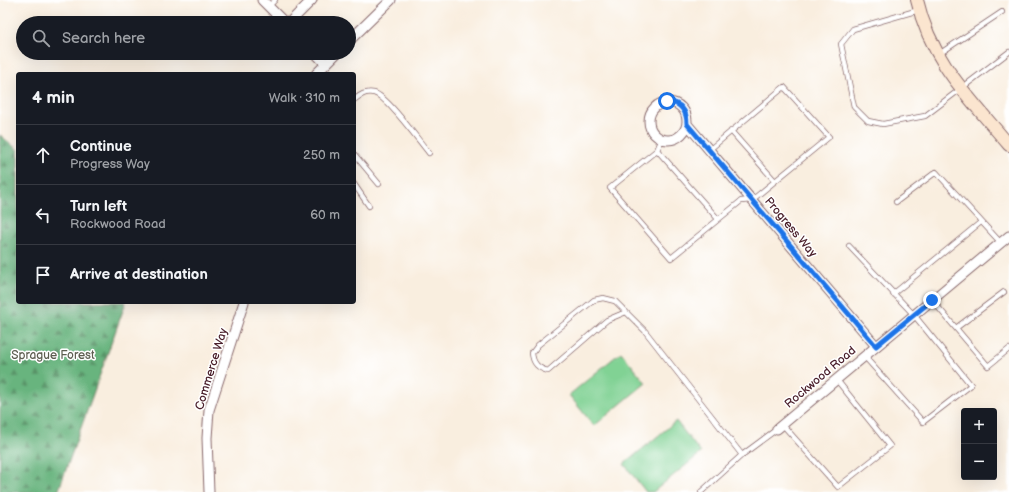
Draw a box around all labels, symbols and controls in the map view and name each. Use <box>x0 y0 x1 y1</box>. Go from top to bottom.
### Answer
search box <box>16 16 356 60</box>
icon: search <box>30 27 52 49</box>
text: Search here <box>62 29 145 48</box>
text: 4 min <box>32 88 75 108</box>
text: Walk · 310 m <box>269 90 340 106</box>
route start <box>658 92 676 110</box>
text: Continue <box>70 137 132 156</box>
icon: ahead <box>32 144 54 166</box>
text: 250 m <box>303 147 340 163</box>
text: Progress Way <box>70 156 150 172</box>
street label: Progress Way <box>761 194 820 261</box>
text: Turn left <box>70 197 127 216</box>
icon: left <box>32 204 54 226</box>
text: 60 m <box>310 207 340 223</box>
text: Rockwood Road <box>70 216 166 232</box>
icon: arrive <box>32 264 54 286</box>
text: Arrive at destination <box>70 265 208 284</box>
route end <box>923 291 941 309</box>
street label: Commerce Way <box>192 326 231 412</box>
street label: Rockwood Road <box>782 343 859 412</box>
park label: Sprague Forest <box>11 348 95 363</box>
map controls <box>961 408 997 480</box>
button: + <box>961 408 997 444</box>
button: − <box>961 444 997 480</box>

